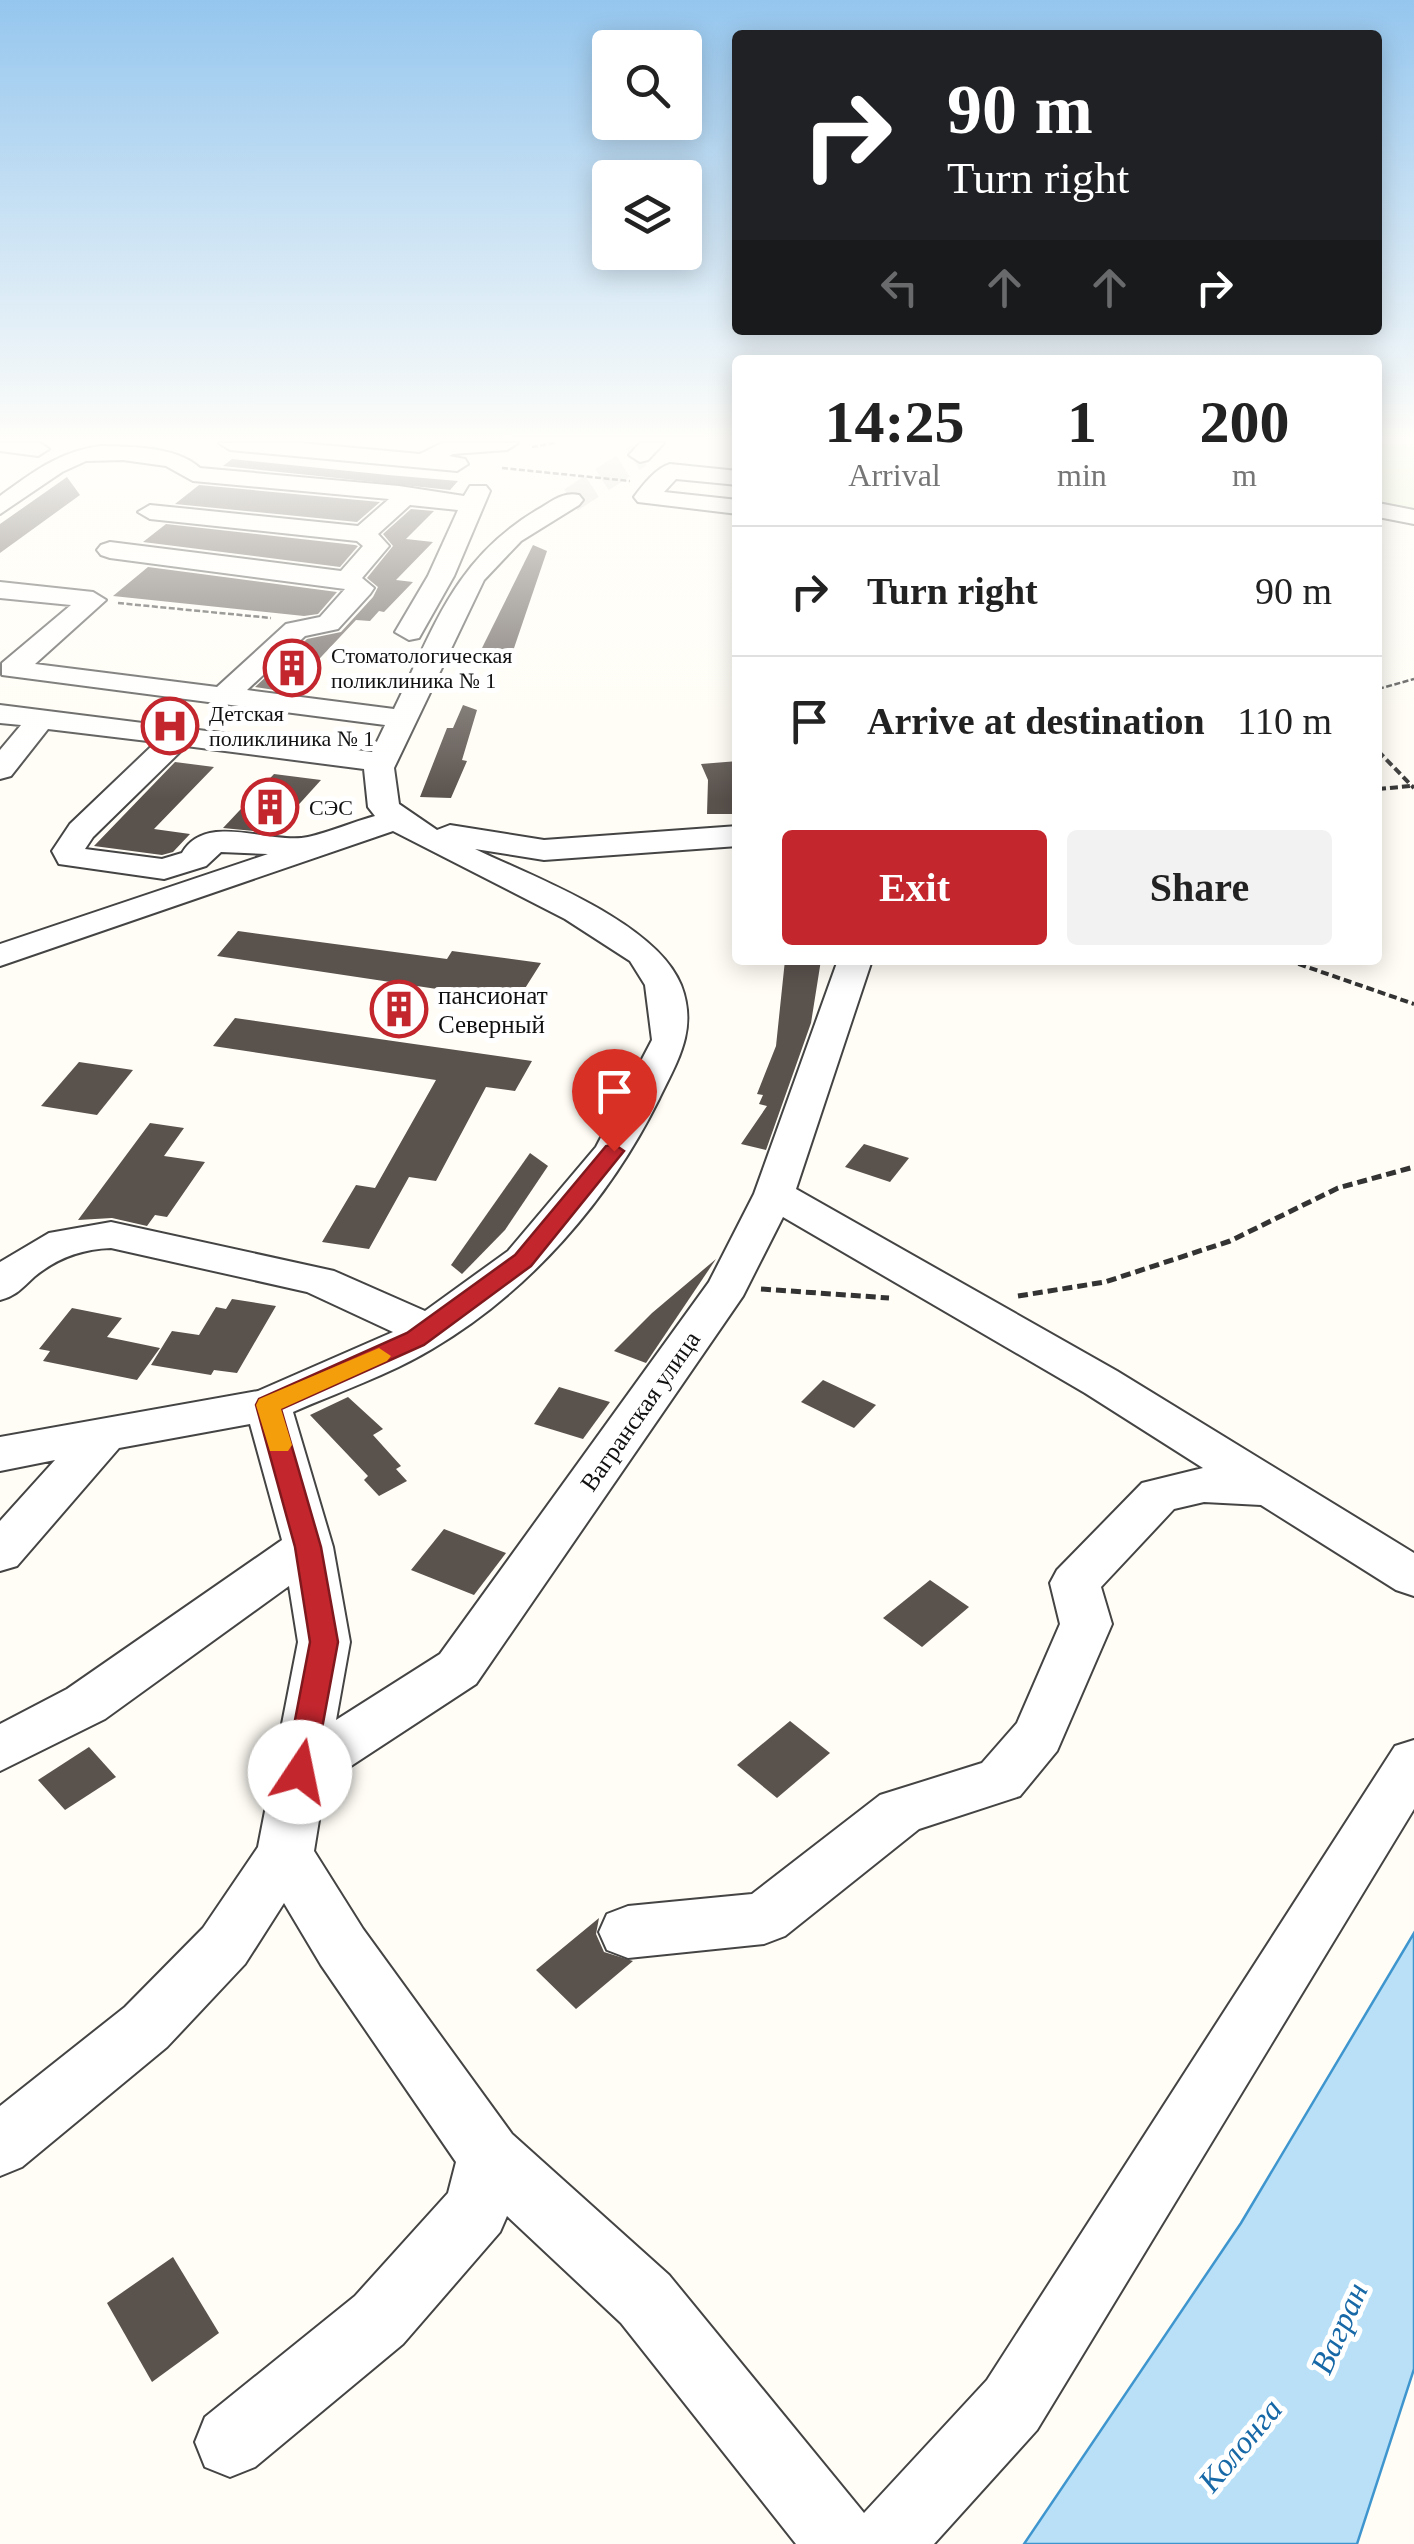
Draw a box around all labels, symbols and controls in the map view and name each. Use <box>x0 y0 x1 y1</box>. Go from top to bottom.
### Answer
map controls <box>592 30 702 270</box>
button: search <box>592 30 702 140</box>
icon: right <box>782 70 912 200</box>
text: 90 m <box>947 71 1093 148</box>
text: Turn right <box>947 153 1129 203</box>
button: layers <box>592 160 702 270</box>
icon: left <box>872 260 927 315</box>
icon: ahead <box>977 260 1032 315</box>
icon: ahead <box>1082 260 1137 315</box>
icon: right <box>1187 260 1242 315</box>
text: 14:25 <box>825 389 965 455</box>
text: 1 <box>1067 389 1097 455</box>
text: 200 <box>1199 389 1289 455</box>
text: Arrival <box>848 457 941 493</box>
text: min <box>1057 457 1107 493</box>
text: m <box>1232 457 1257 493</box>
icon: right <box>782 564 837 619</box>
text: Turn right <box>867 570 1038 612</box>
text: 90 m <box>1255 570 1332 612</box>
building icon: Стоматологическая поликлиника № 1 <box>262 638 322 698</box>
place label: Стоматологическая поликлиника № 1 <box>331 643 512 693</box>
icon: arrive <box>782 694 837 749</box>
hospital icon: Детская поликлиника № 1 <box>140 696 200 756</box>
text: Arrive at destination <box>867 700 1205 742</box>
text: 110 m <box>1237 700 1332 742</box>
place label: Детская поликлиника № 1 <box>209 701 374 751</box>
building icon: СЭС <box>240 777 300 837</box>
place label: СЭС <box>309 795 353 820</box>
button: Exit <box>782 830 1047 945</box>
button: Share <box>1067 830 1332 945</box>
building icon: пансионат Северный <box>369 979 429 1039</box>
place label: пансионат Северный <box>438 982 548 1038</box>
pin <box>572 1049 657 1152</box>
icon: arrive <box>587 1064 642 1119</box>
street label: Вагранская улица <box>575 1326 705 1496</box>
position arrow <box>248 1720 352 1824</box>
water label: Вагран <box>1303 2277 1375 2379</box>
water label: Колонга <box>1190 2391 1289 2499</box>

